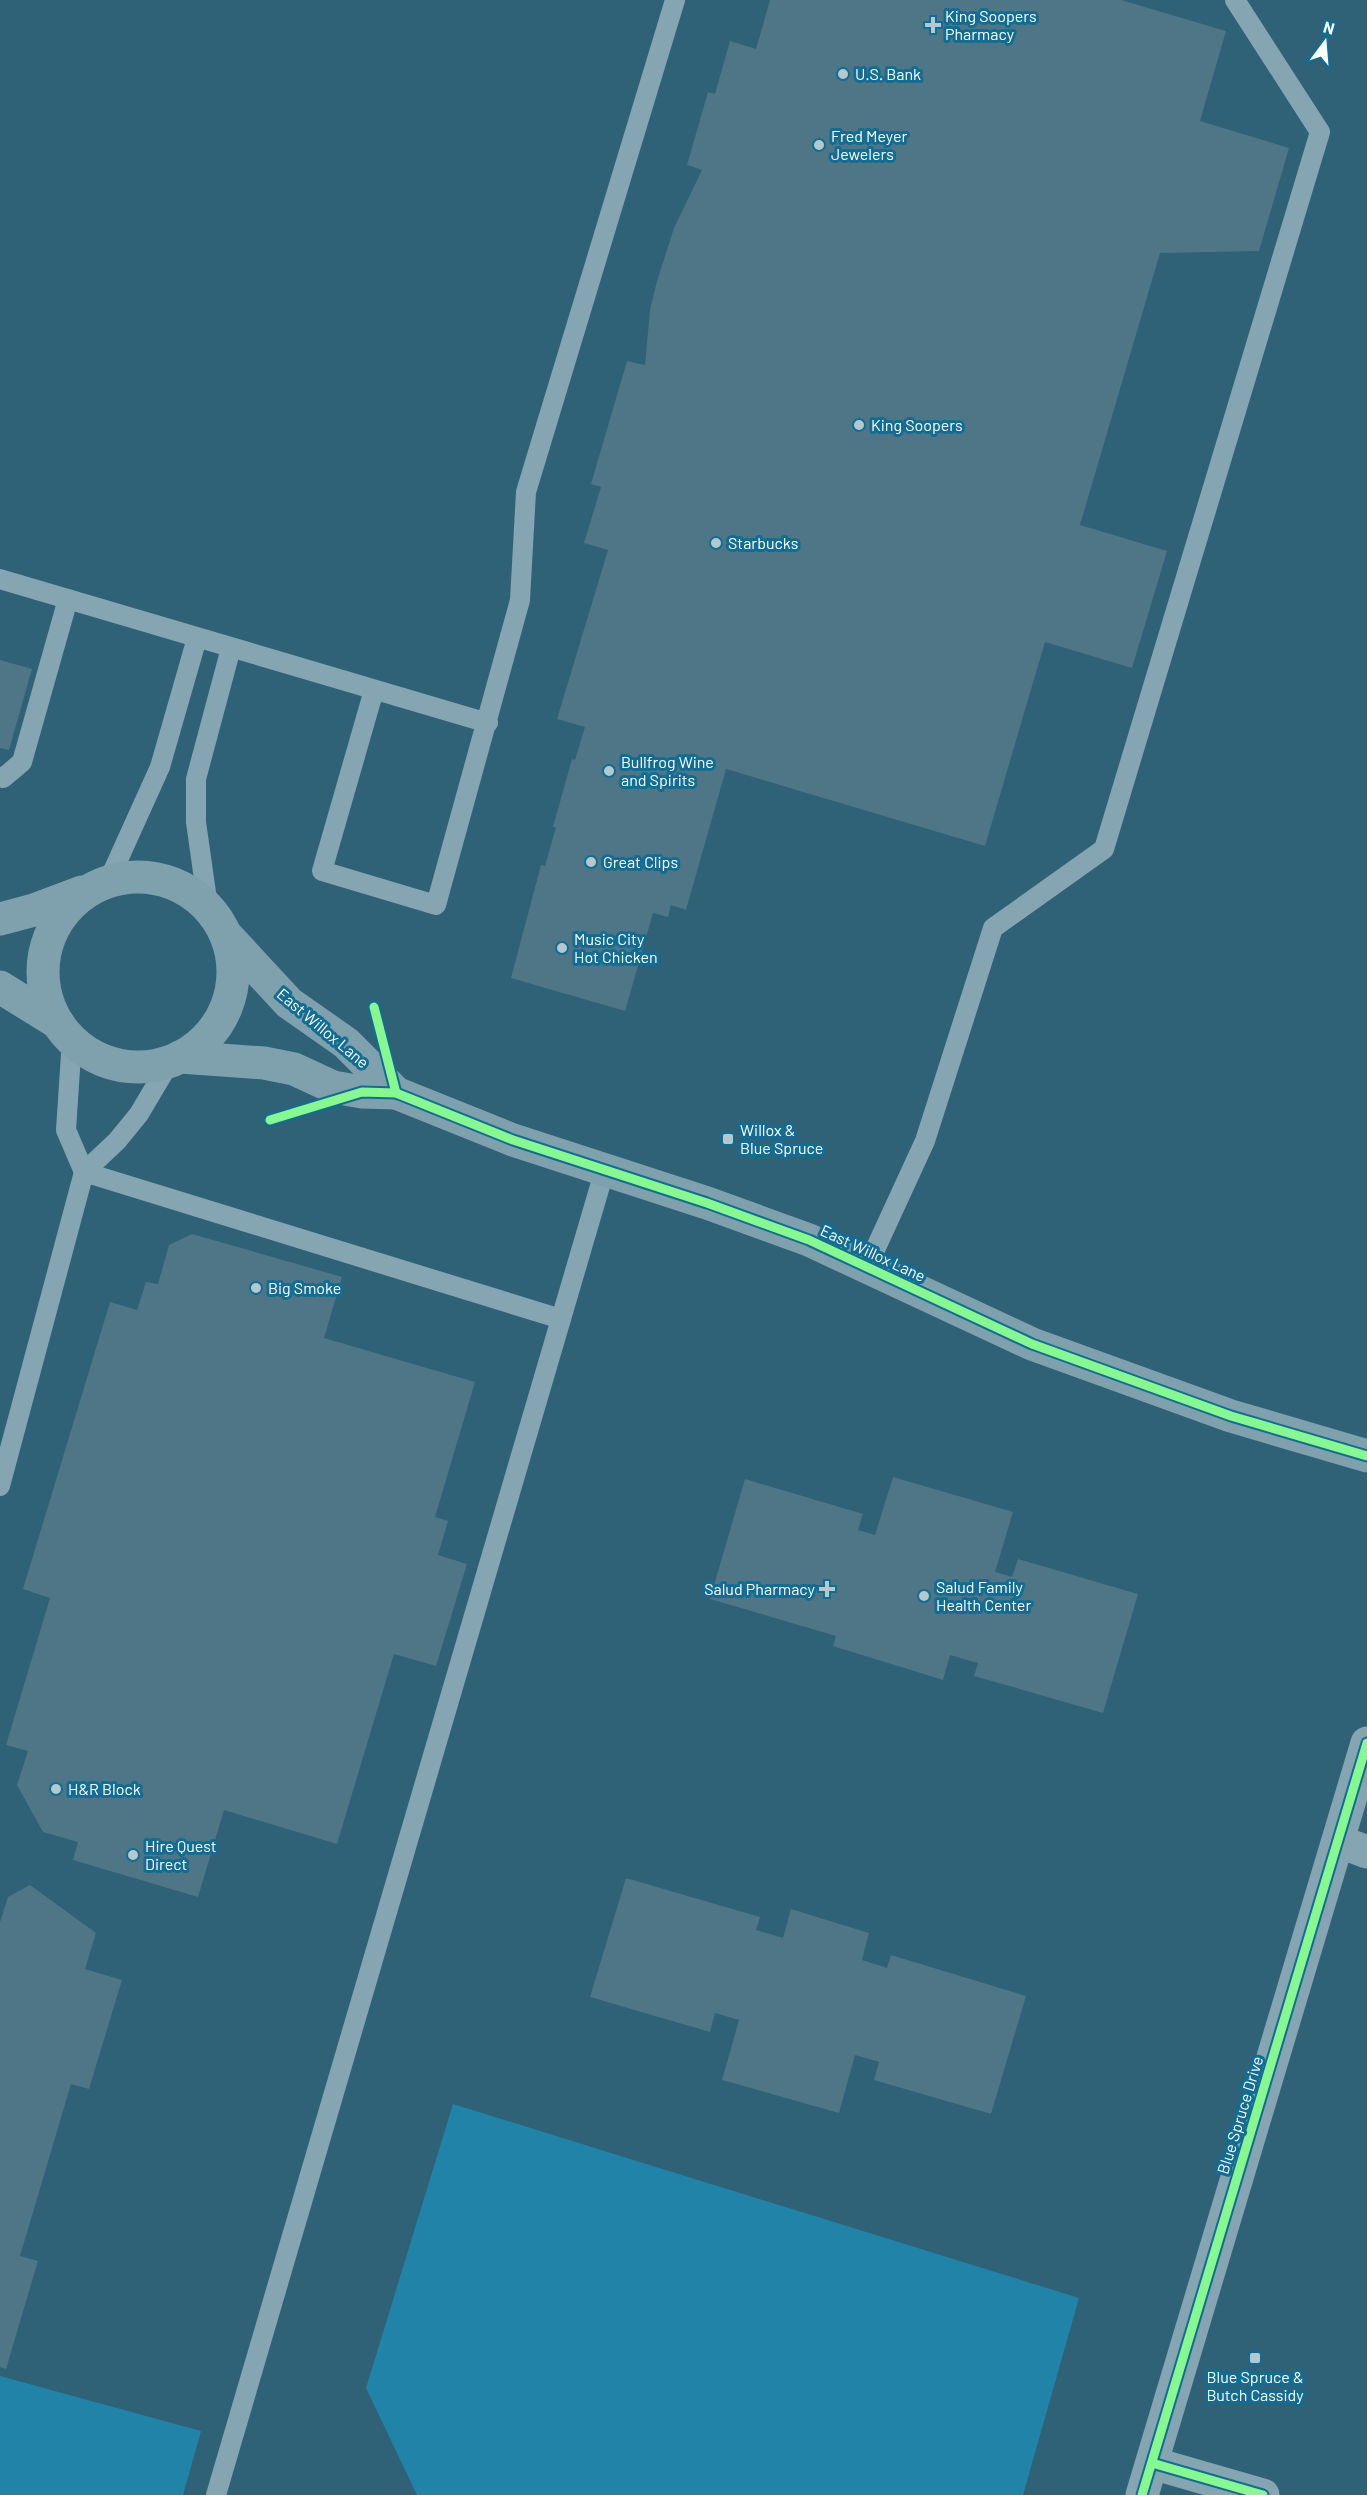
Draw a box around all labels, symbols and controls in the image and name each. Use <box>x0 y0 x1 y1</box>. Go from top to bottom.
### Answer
place label: King Soopers Pharmacy <box>945 6 1037 43</box>
north arrow <box>1295 12 1355 72</box>
text: N <box>1322 17 1337 38</box>
marker: King Soopers Pharmacy <box>926 18 940 32</box>
place label: U.S. Bank <box>855 64 921 83</box>
marker: U.S. Bank <box>836 67 850 81</box>
place label: Fred Meyer Jewelers <box>831 126 907 163</box>
marker: Fred Meyer Jewelers <box>812 138 826 152</box>
place label: King Soopers <box>871 415 963 434</box>
marker: King Soopers <box>852 418 866 432</box>
place label: Starbucks <box>728 533 798 552</box>
marker: Starbucks <box>709 536 723 550</box>
place label: Bullfrog Wine and Spirits <box>621 752 714 789</box>
marker: Bullfrog Wine and Spirits <box>602 764 616 778</box>
place label: Great Clips <box>603 852 678 871</box>
marker: Great Clips <box>584 855 598 869</box>
place label: Music City Hot Chicken <box>574 929 658 966</box>
marker: Music City Hot Chicken <box>555 941 569 955</box>
street label: East Willox Lane <box>274 984 373 1071</box>
place label: Willox & Blue Spruce <box>740 1120 823 1157</box>
marker: Willox & Blue Spruce <box>721 1132 735 1146</box>
street label: East Willox Lane <box>818 1220 929 1285</box>
place label: Big Smoke <box>268 1278 341 1297</box>
marker: Big Smoke <box>249 1281 263 1295</box>
place label: Salud Family Health Center <box>936 1577 1031 1614</box>
place label: Salud Pharmacy <box>704 1579 816 1598</box>
marker: Salud Pharmacy <box>820 1582 834 1596</box>
marker: Salud Family Health Center <box>917 1589 931 1603</box>
place label: H&R Block <box>68 1779 141 1798</box>
marker: H&R Block <box>49 1782 63 1796</box>
place label: Hire Quest Direct <box>145 1836 217 1873</box>
marker: Hire Quest Direct <box>126 1848 140 1862</box>
street label: Blue Spruce Drive <box>1213 2054 1266 2176</box>
marker: Blue Spruce & Butch Cassidy <box>1248 2351 1262 2365</box>
place label: Blue Spruce & Butch Cassidy <box>1206 2367 1304 2404</box>

